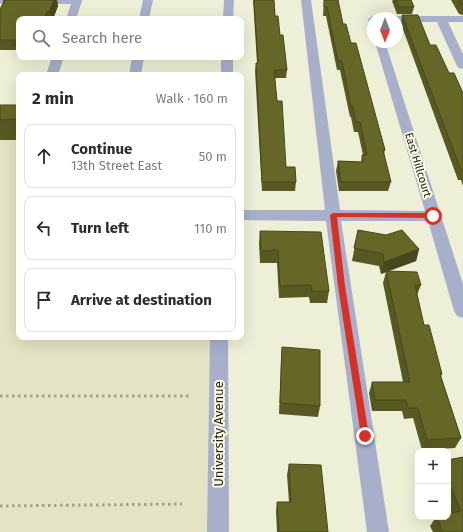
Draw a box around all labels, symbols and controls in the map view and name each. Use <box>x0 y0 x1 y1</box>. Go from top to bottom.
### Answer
north arrow <box>367 12 403 48</box>
search box <box>16 16 244 60</box>
icon: search <box>30 27 52 49</box>
text: Search here <box>62 29 142 47</box>
text: 2 min <box>32 88 74 109</box>
text: Walk · 160 m <box>156 91 228 106</box>
street label: East Hillcourt <box>402 131 434 199</box>
text: Continue <box>71 140 132 158</box>
icon: ahead <box>33 145 55 167</box>
text: 50 m <box>199 149 227 164</box>
text: 13th Street East <box>71 158 162 173</box>
route start <box>424 207 442 225</box>
icon: left <box>33 217 55 239</box>
text: Turn left <box>71 219 129 237</box>
text: 110 m <box>194 221 227 236</box>
icon: arrive <box>33 289 55 311</box>
text: Arrive at destination <box>71 291 212 309</box>
street label: University Avenue <box>211 381 226 487</box>
route end <box>356 427 374 445</box>
map controls <box>415 448 451 520</box>
button: + <box>415 448 451 484</box>
button: − <box>415 484 451 520</box>

